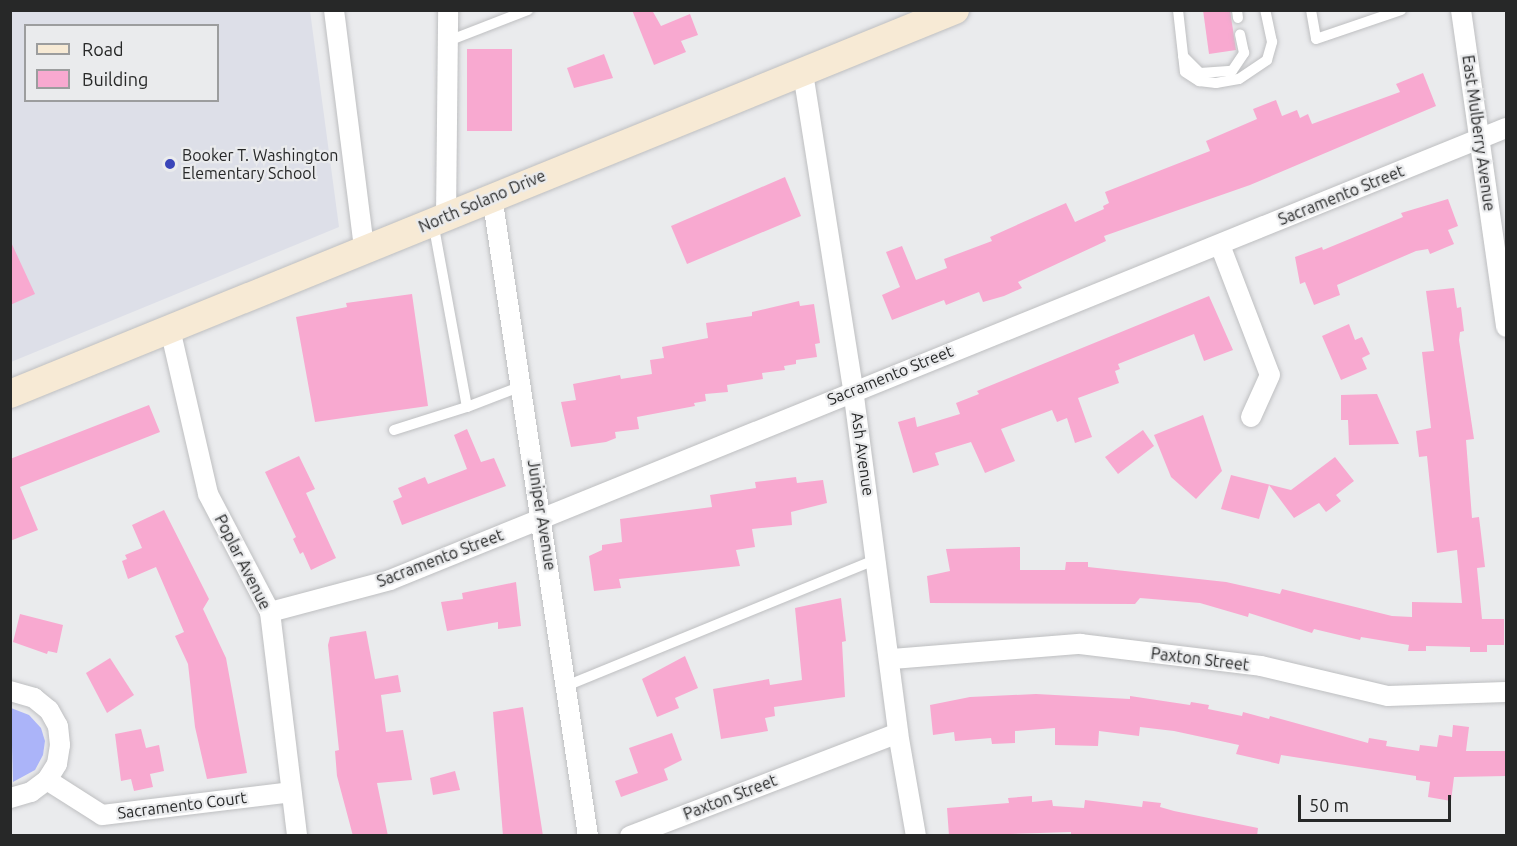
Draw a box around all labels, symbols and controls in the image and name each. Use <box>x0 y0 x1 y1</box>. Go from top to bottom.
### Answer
legend <box>24 24 219 102</box>
text: Road <box>82 39 124 59</box>
street label: East Mulberry Avenue <box>1459 54 1499 212</box>
text: Building <box>82 69 148 89</box>
place label: Booker T. Washington Elementary School <box>182 145 338 183</box>
marker: Booker T. Washington Elementary School <box>163 157 177 171</box>
street label: Sacramento Street <box>1275 161 1407 229</box>
street label: North Solano Drive <box>416 166 548 236</box>
street label: Sacramento Street <box>824 341 956 409</box>
street label: Ash Avenue <box>848 411 878 497</box>
street label: Juniper Avenue <box>524 458 560 572</box>
street label: Poplar Avenue <box>211 511 275 613</box>
street label: Sacramento Street <box>374 525 506 591</box>
street label: Paxton Street <box>1150 643 1250 675</box>
street label: Paxton Street <box>680 770 780 824</box>
scale bar <box>1301 783 1454 821</box>
street label: Sacramento Court <box>116 788 248 822</box>
text: 50 m <box>1309 795 1349 815</box>

